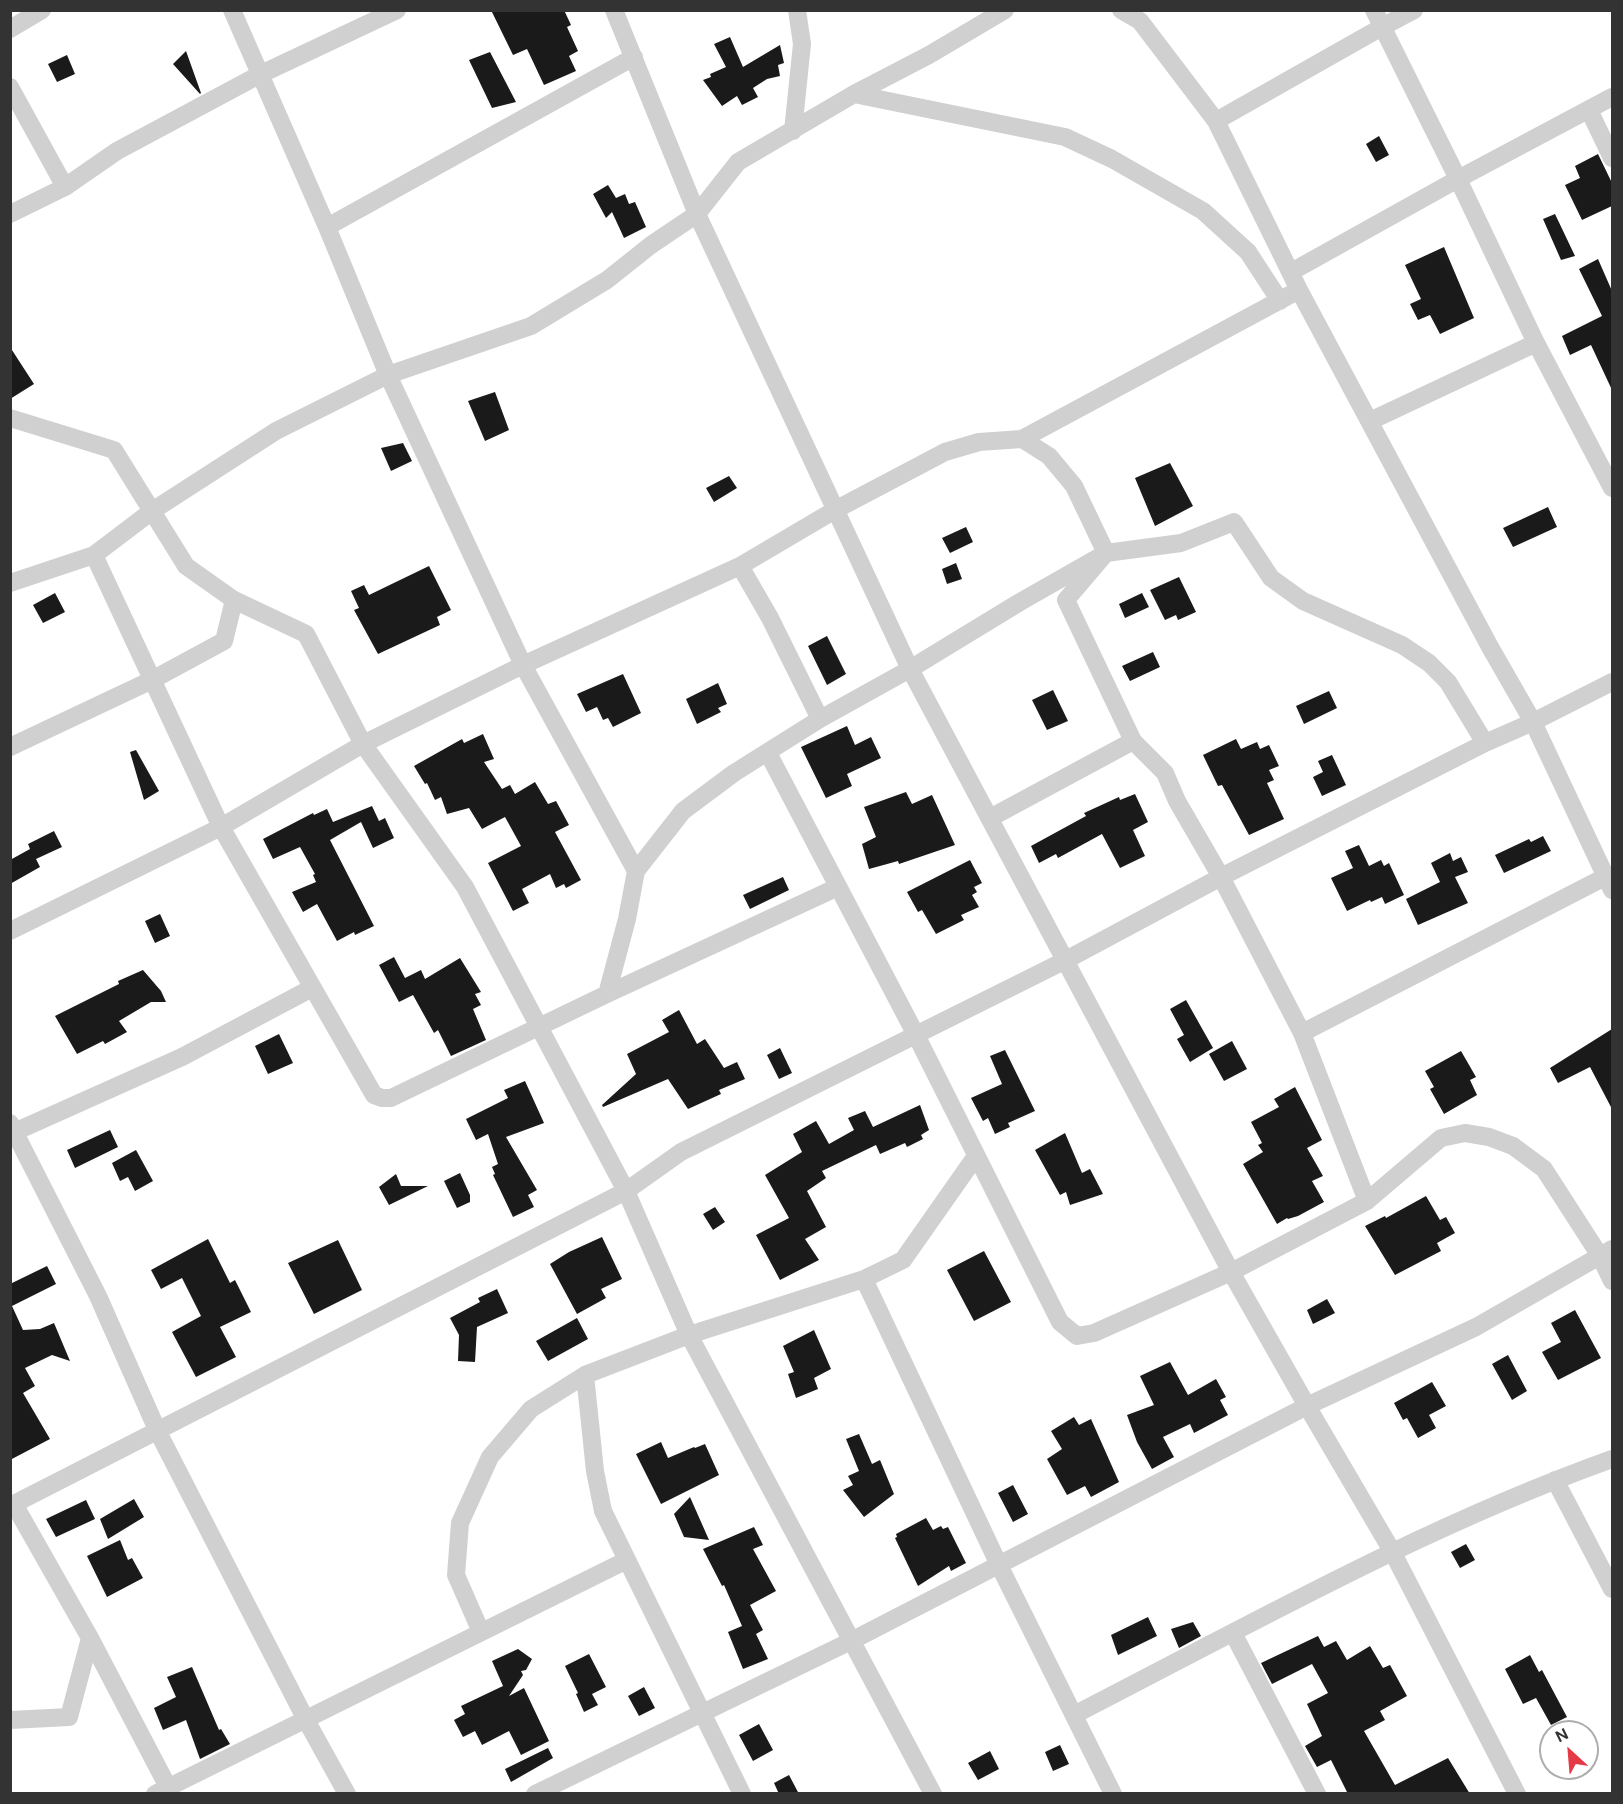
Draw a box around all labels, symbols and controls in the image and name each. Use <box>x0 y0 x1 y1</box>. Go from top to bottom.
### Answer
north arrow <box>1539 1720 1599 1780</box>
text: N <box>1552 1723 1572 1747</box>

